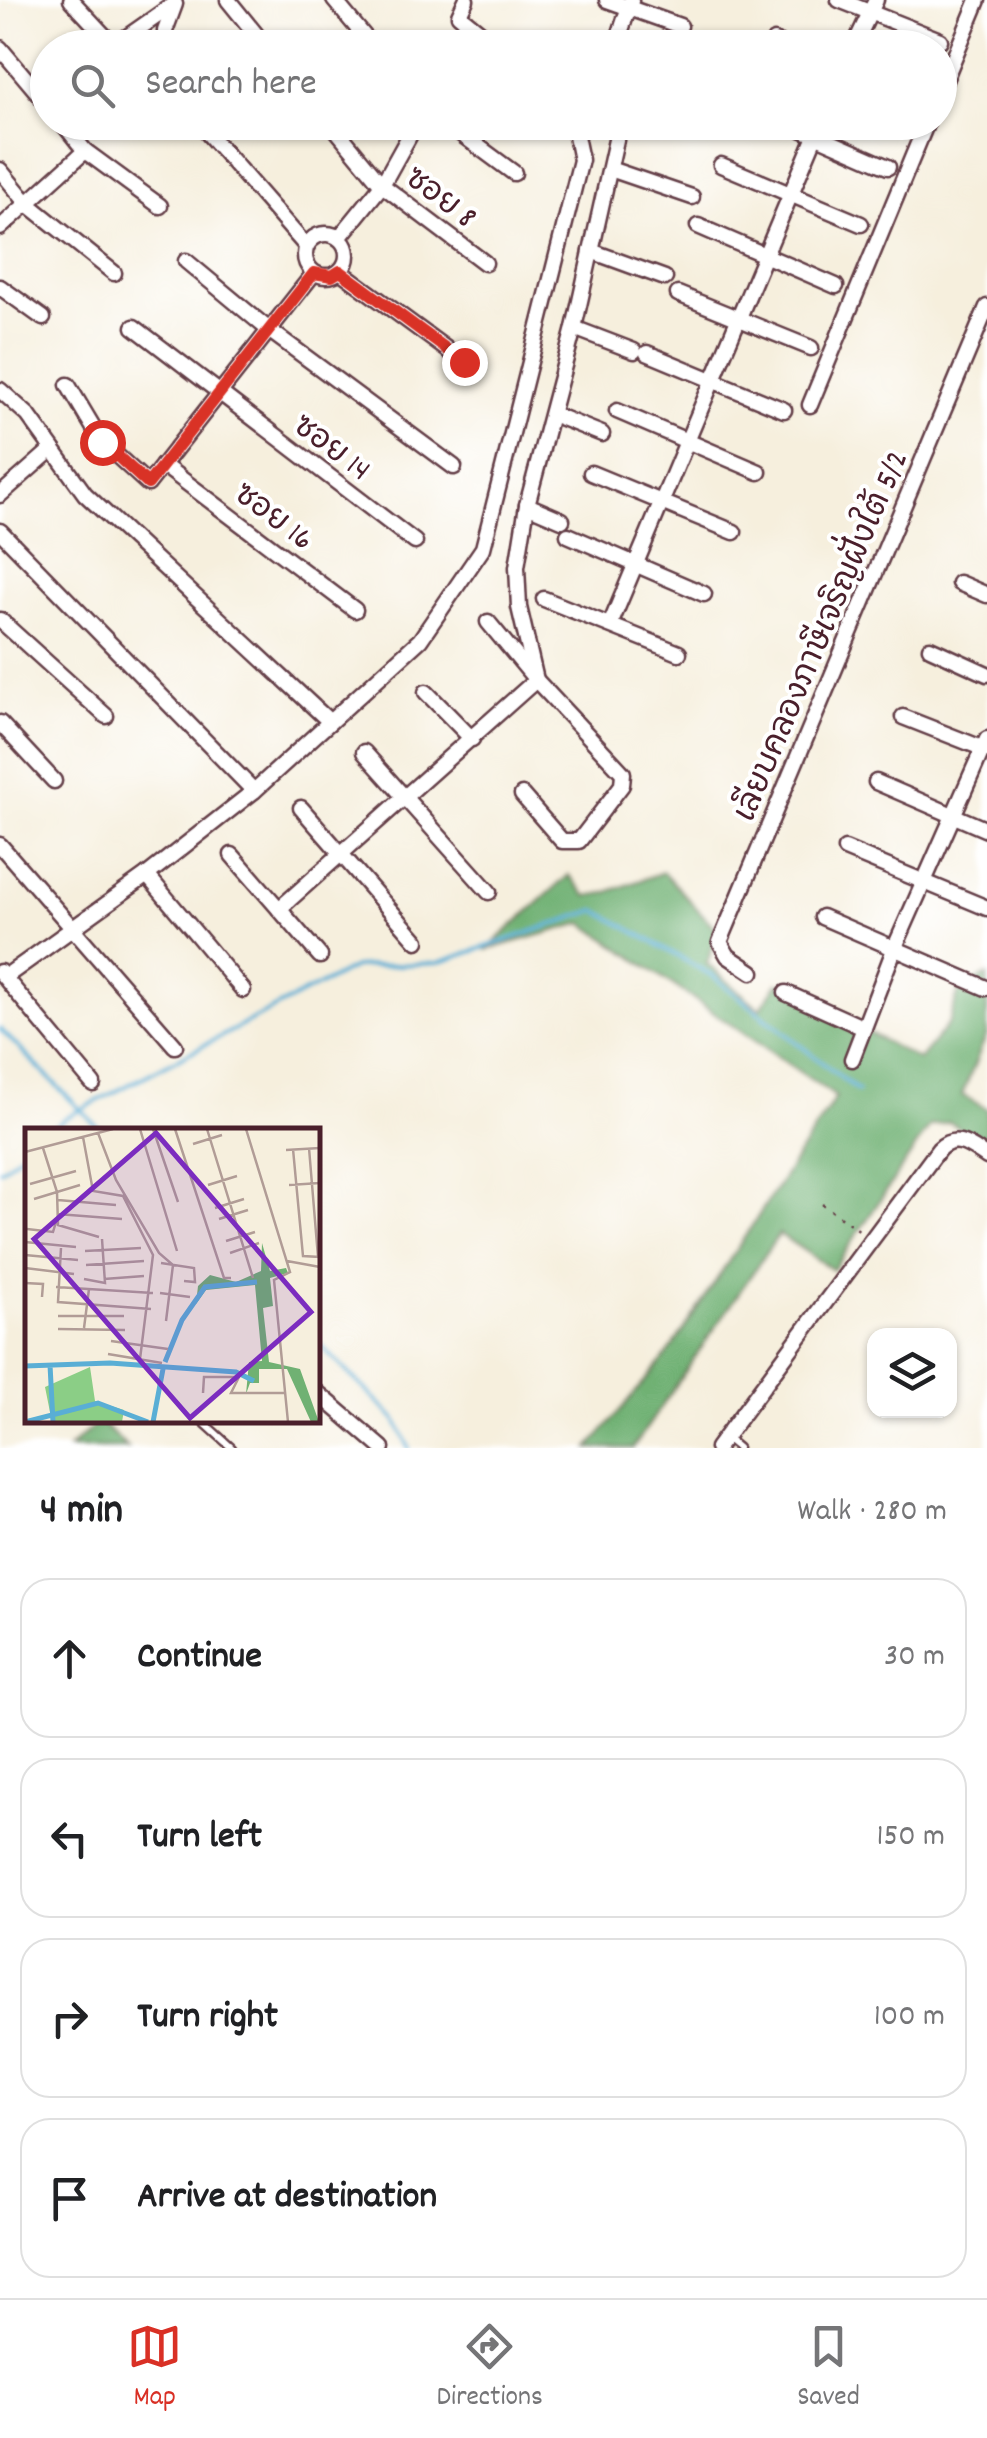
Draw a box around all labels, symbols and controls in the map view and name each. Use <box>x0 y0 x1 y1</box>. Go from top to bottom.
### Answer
search box <box>30 30 957 140</box>
icon: search <box>65 58 120 113</box>
text: Search here <box>145 58 317 113</box>
street label: ซอย 8 <box>393 158 485 242</box>
route end <box>442 340 488 386</box>
street label: ซอย 14 <box>281 405 379 495</box>
route start <box>80 420 126 466</box>
street label: เลียบคลองภาษีเจริญฝั่งใต้ 5/2 <box>716 440 923 830</box>
street label: ซอย 16 <box>222 474 322 564</box>
inset map <box>25 1128 320 1423</box>
map controls <box>867 1328 957 1418</box>
button: layers <box>867 1328 957 1418</box>
text: 4 min <box>40 1483 123 1543</box>
text: Walk · 280 m <box>797 1490 947 1536</box>
icon: ahead <box>42 1631 97 1686</box>
text: Continue <box>137 1631 262 1686</box>
text: 30 m <box>884 1635 945 1681</box>
icon: left <box>42 1811 97 1866</box>
text: Turn left <box>137 1811 262 1866</box>
text: 150 m <box>876 1815 945 1861</box>
icon: right <box>42 1991 97 2046</box>
text: Turn right <box>137 1991 278 2046</box>
text: 100 m <box>874 1995 945 2041</box>
icon: arrive <box>42 2171 97 2226</box>
text: Arrive at destination <box>137 2171 437 2226</box>
tab: Map <box>127 2319 182 2419</box>
tab: Directions <box>437 2319 543 2419</box>
tab: Saved <box>797 2319 860 2419</box>

